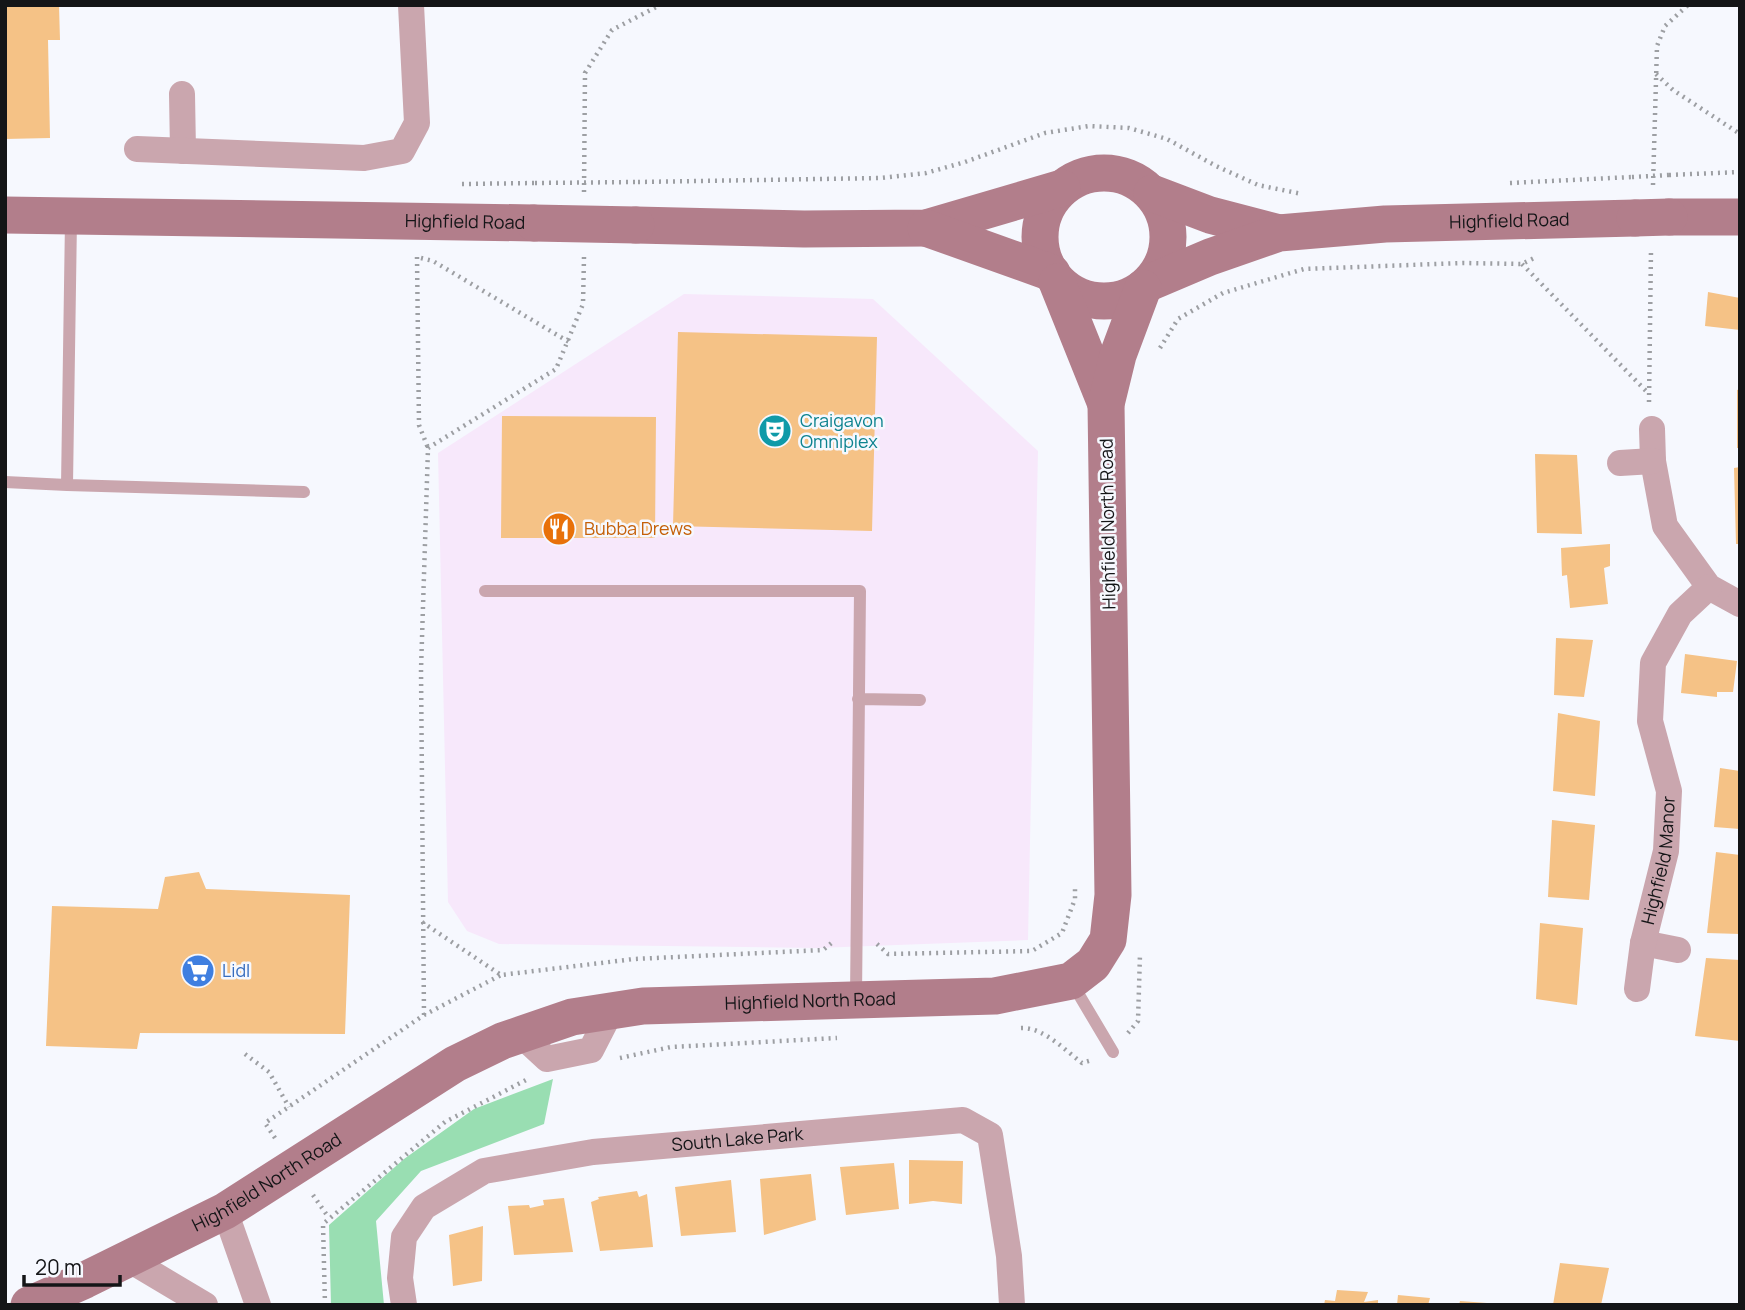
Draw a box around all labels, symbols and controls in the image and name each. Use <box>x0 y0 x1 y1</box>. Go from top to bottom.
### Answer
street label: Highfield Road <box>1449 207 1570 233</box>
street label: Highfield Road <box>405 208 525 234</box>
place label: Craigavon Omniplex <box>800 408 884 453</box>
theatre icon: Craigavon Omniplex <box>756 412 794 450</box>
street label: Highfield North Road <box>1094 438 1120 610</box>
restaurant icon: Bubba Drews <box>540 510 578 548</box>
place label: Bubba Drews <box>584 516 692 540</box>
street label: Highfield Manor <box>1635 795 1680 927</box>
supermarket icon: Lidl <box>179 952 217 990</box>
place label: Lidl <box>222 958 250 982</box>
street label: Highfield North Road <box>724 986 896 1015</box>
street label: South Lake Park <box>670 1121 805 1156</box>
street label: Highfield North Road <box>188 1127 346 1236</box>
scale bar <box>24 1244 121 1288</box>
text: 20 m <box>35 1253 82 1281</box>

